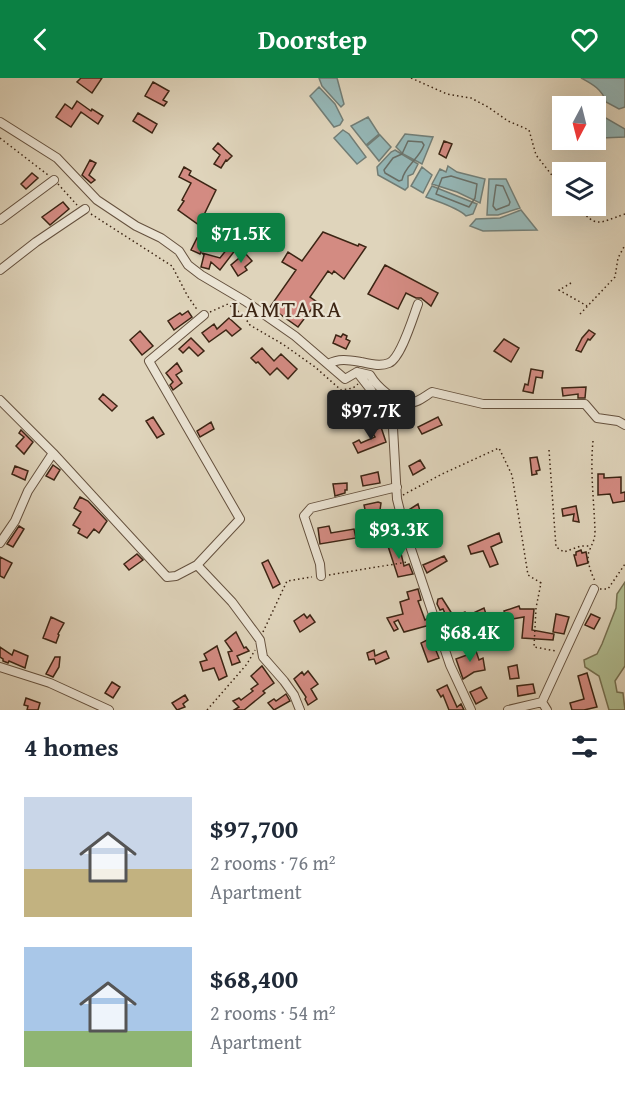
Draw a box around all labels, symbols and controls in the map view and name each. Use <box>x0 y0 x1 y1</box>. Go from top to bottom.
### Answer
text: Doorstep <box>258 19 367 59</box>
icon: back <box>24 23 57 56</box>
icon: heart <box>568 23 601 56</box>
north arrow <box>552 96 606 150</box>
map controls <box>552 96 606 216</box>
button: layers <box>552 162 606 216</box>
pin: $71.5K <box>192 213 290 264</box>
text: $71.5K <box>211 218 271 247</box>
district label: LAMTARA <box>231 291 343 326</box>
pin: $97.7K <box>322 390 420 441</box>
text: $97.7K <box>341 395 401 424</box>
pin: $93.3K <box>350 509 448 560</box>
text: $93.3K <box>369 514 429 543</box>
pin: $68.4K <box>421 612 519 663</box>
text: $68.4K <box>440 617 500 646</box>
text: 4 homes <box>24 727 119 766</box>
icon: filters <box>568 730 601 763</box>
text: $97,700 <box>210 809 298 848</box>
icon: home <box>72 821 144 893</box>
text: 2 rooms · 76 m² <box>210 848 336 877</box>
text: Apartment <box>210 877 302 906</box>
text: $68,400 <box>210 959 298 998</box>
icon: home <box>72 971 144 1043</box>
text: 2 rooms · 54 m² <box>210 998 336 1027</box>
text: Apartment <box>210 1027 302 1056</box>

